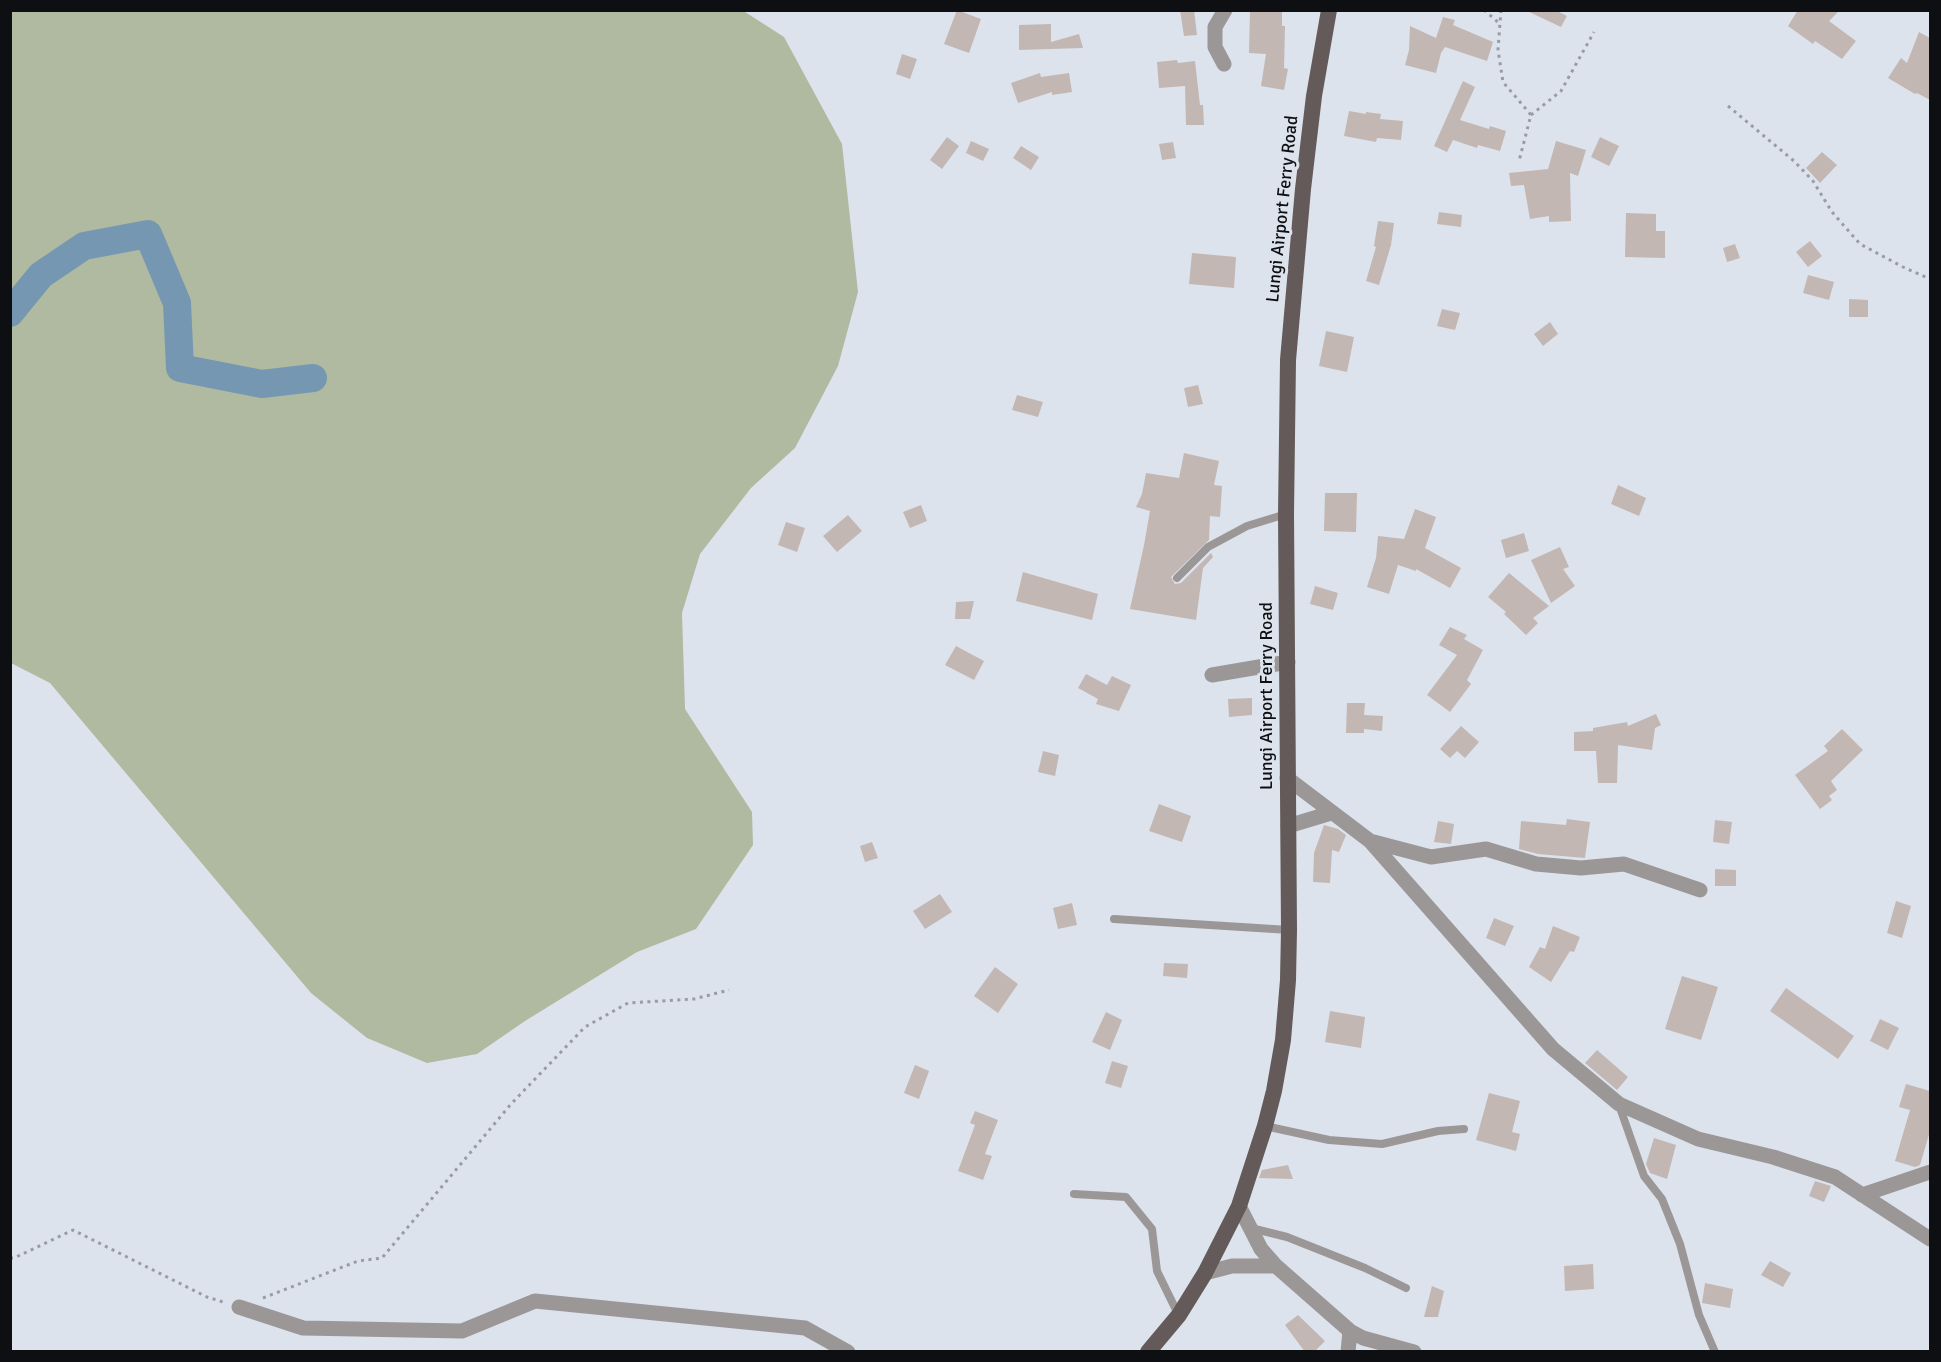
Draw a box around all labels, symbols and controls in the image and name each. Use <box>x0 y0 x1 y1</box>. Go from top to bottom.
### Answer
street label: Lungi Airport Ferry Road <box>1262 114 1304 304</box>
street label: Lungi Airport Ferry Road <box>1256 602 1278 790</box>

